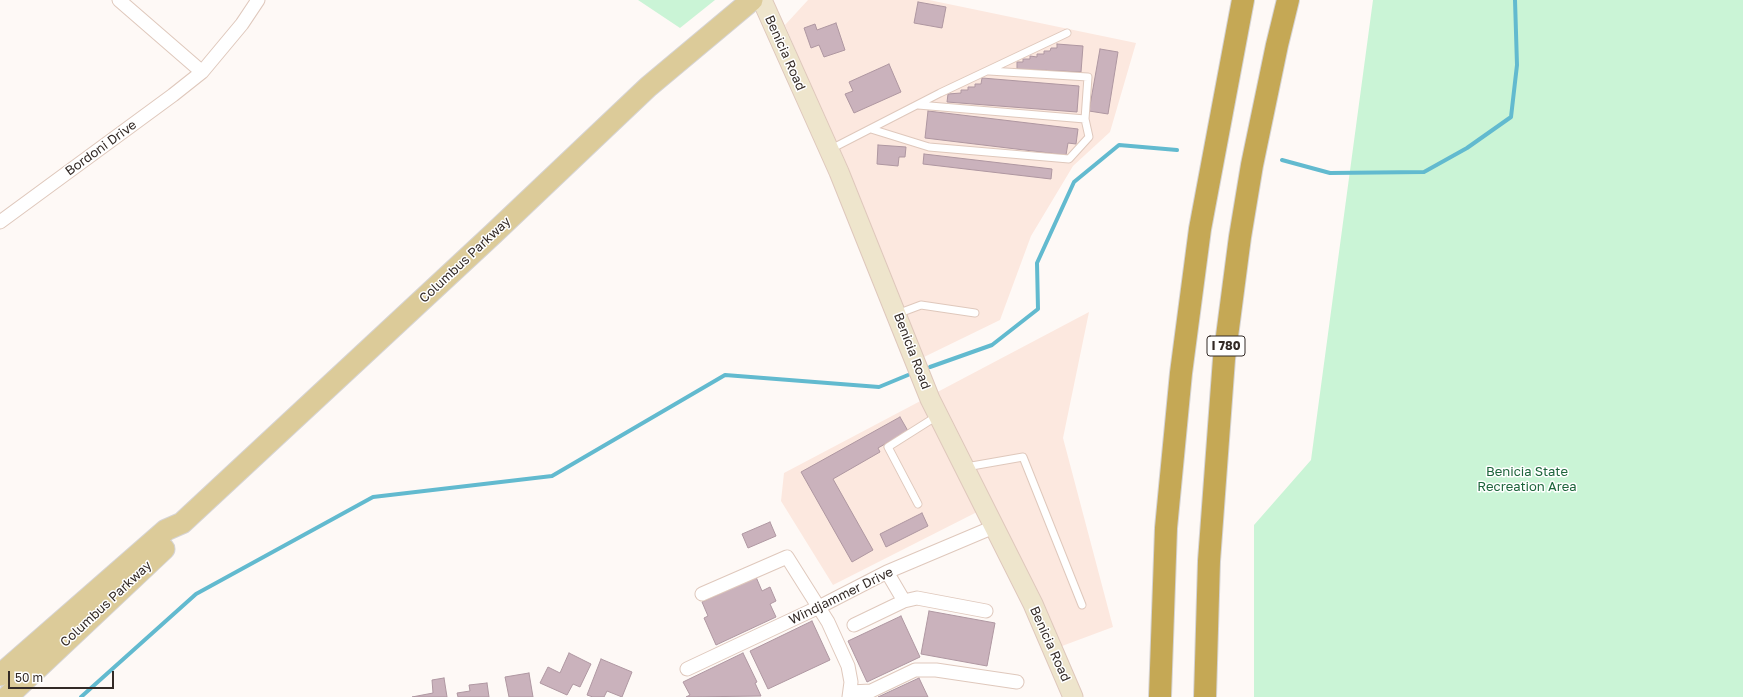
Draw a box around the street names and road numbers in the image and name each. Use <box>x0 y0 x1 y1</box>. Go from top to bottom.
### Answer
street label: Benicia Road <box>761 13 809 93</box>
street label: Bordoni Drive <box>62 117 140 179</box>
street label: Columbus Parkway <box>416 214 514 306</box>
street label: Benicia Road <box>890 311 934 391</box>
road number: I 780 <box>1207 336 1245 356</box>
street label: Columbus Parkway <box>57 558 155 650</box>
street label: Windjammer Drive <box>786 564 896 628</box>
street label: Benicia Road <box>1026 604 1074 684</box>

